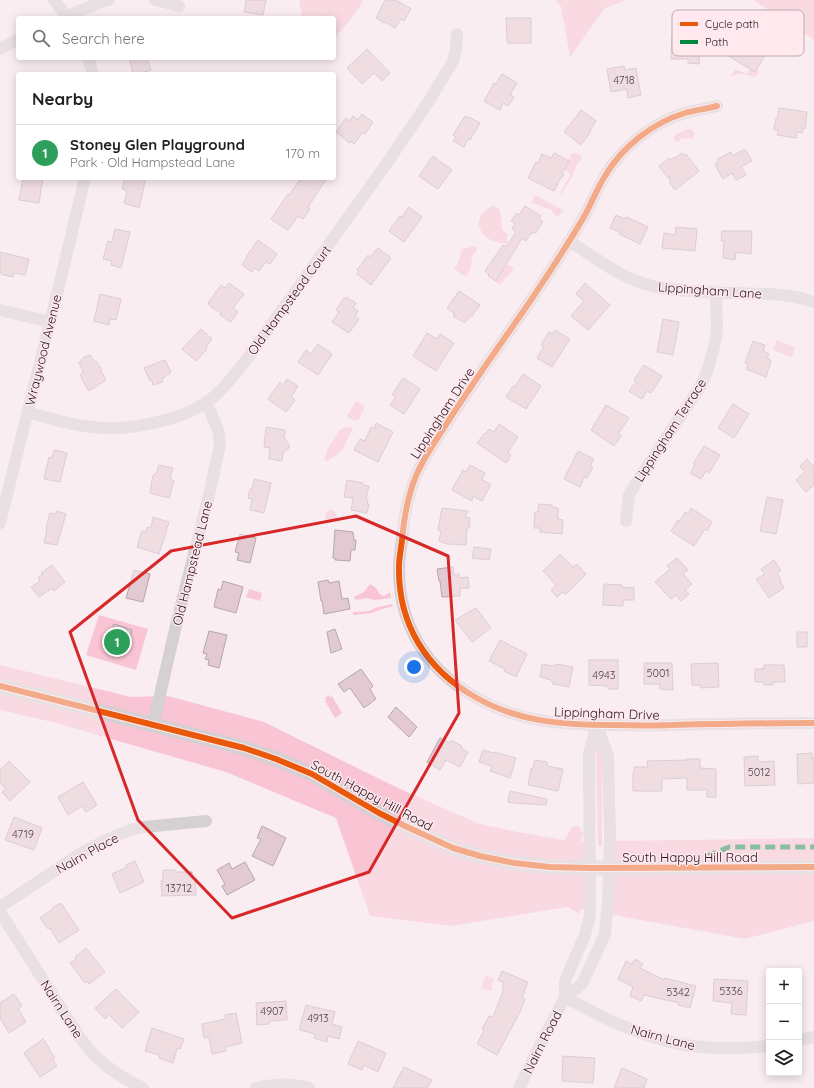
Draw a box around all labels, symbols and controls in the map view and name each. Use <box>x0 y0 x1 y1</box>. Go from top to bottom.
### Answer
legend <box>672 10 804 56</box>
search box <box>16 16 336 60</box>
text: Cycle path <box>705 17 759 31</box>
icon: search <box>30 27 52 49</box>
text: Search here <box>62 29 145 48</box>
text: Path <box>705 35 728 49</box>
house number: 4718 <box>613 73 635 87</box>
text: Nearby <box>32 88 93 109</box>
text: Stoney Glen Playground <box>70 135 245 154</box>
text: 1 <box>42 145 48 161</box>
text: 170 m <box>285 145 320 161</box>
text: Park · Old Hampstead Lane <box>70 154 235 170</box>
street label: Old Hampstead Court <box>244 242 334 358</box>
street label: Lippingham Lane <box>657 278 763 302</box>
street label: Wraywood Avenue <box>21 293 65 407</box>
street label: Lippingham Drive <box>406 364 478 462</box>
street label: Lippingham Terrace <box>631 375 709 485</box>
street label: Old Hampstead Lane <box>169 499 215 627</box>
pin: 1 <box>104 627 130 657</box>
your location <box>404 657 424 677</box>
house number: 5001 <box>646 666 670 680</box>
house number: 4943 <box>592 668 616 682</box>
street label: Lippingham Drive <box>554 703 660 723</box>
street label: South Happy Hill Road <box>308 756 436 834</box>
house number: 5012 <box>748 765 770 779</box>
house number: 4719 <box>12 827 34 841</box>
street label: Nairn Place <box>53 829 121 877</box>
street label: South Happy Hill Road <box>622 849 758 865</box>
house number: 13712 <box>166 881 192 895</box>
map controls <box>766 968 802 1076</box>
button: + <box>766 968 802 1004</box>
street label: Nairn Lane <box>37 977 87 1041</box>
house number: 5336 <box>719 984 743 998</box>
house number: 5342 <box>666 985 690 999</box>
house number: 4907 <box>260 1004 284 1018</box>
button: − <box>766 1004 802 1040</box>
street label: Nairn Road <box>519 1008 565 1076</box>
house number: 4913 <box>307 1011 329 1025</box>
street label: Nairn Lane <box>629 1021 697 1053</box>
button: layers <box>766 1040 802 1076</box>

